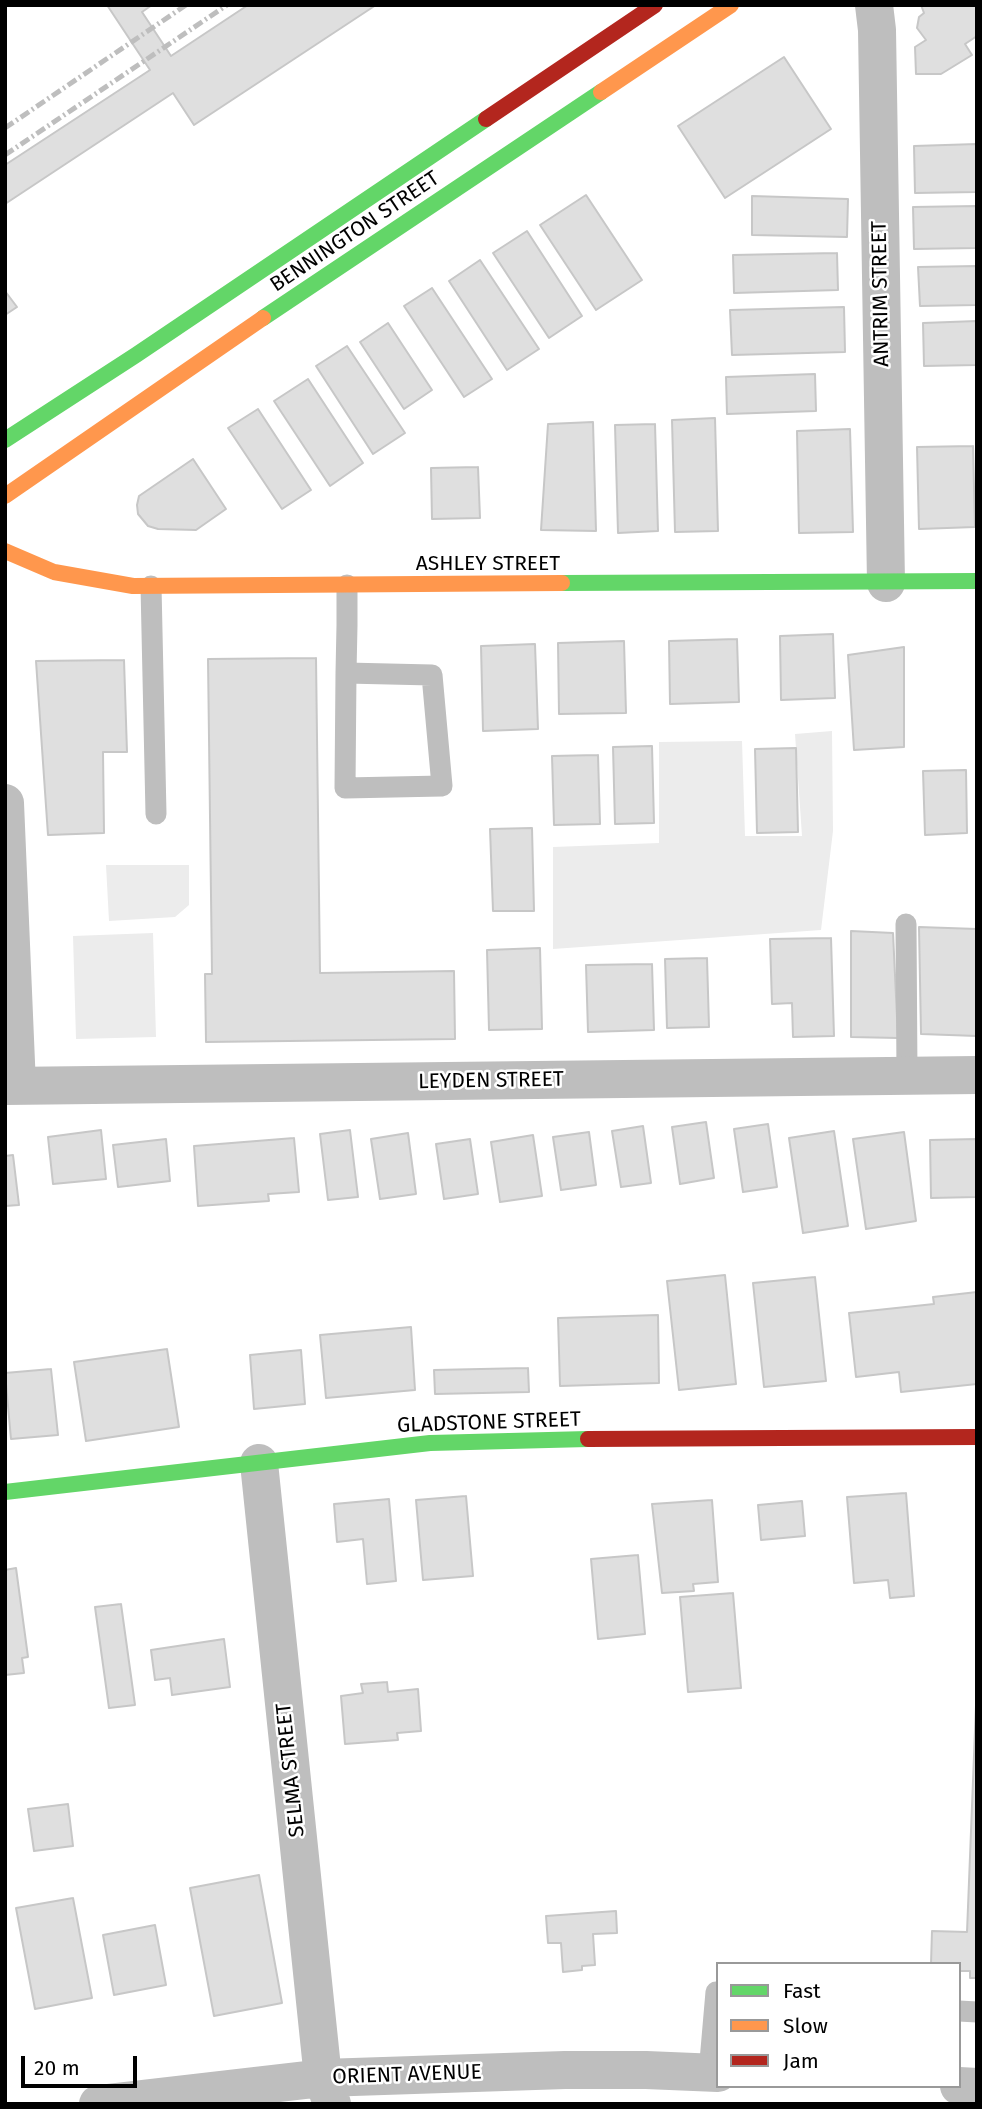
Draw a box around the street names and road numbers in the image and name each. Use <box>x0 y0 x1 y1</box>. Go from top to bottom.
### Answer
street label: BENNINGTON STREET <box>266 166 444 298</box>
street label: ANTRIM STREET <box>867 221 895 367</box>
street label: ASHLEY STREET <box>416 551 560 577</box>
street label: LEYDEN STREET <box>418 1067 564 1095</box>
street label: GLADSTONE STREET <box>397 1407 581 1439</box>
street label: SELMA STREET <box>271 1702 311 1838</box>
street label: ORIENT AVENUE <box>332 2060 482 2090</box>

